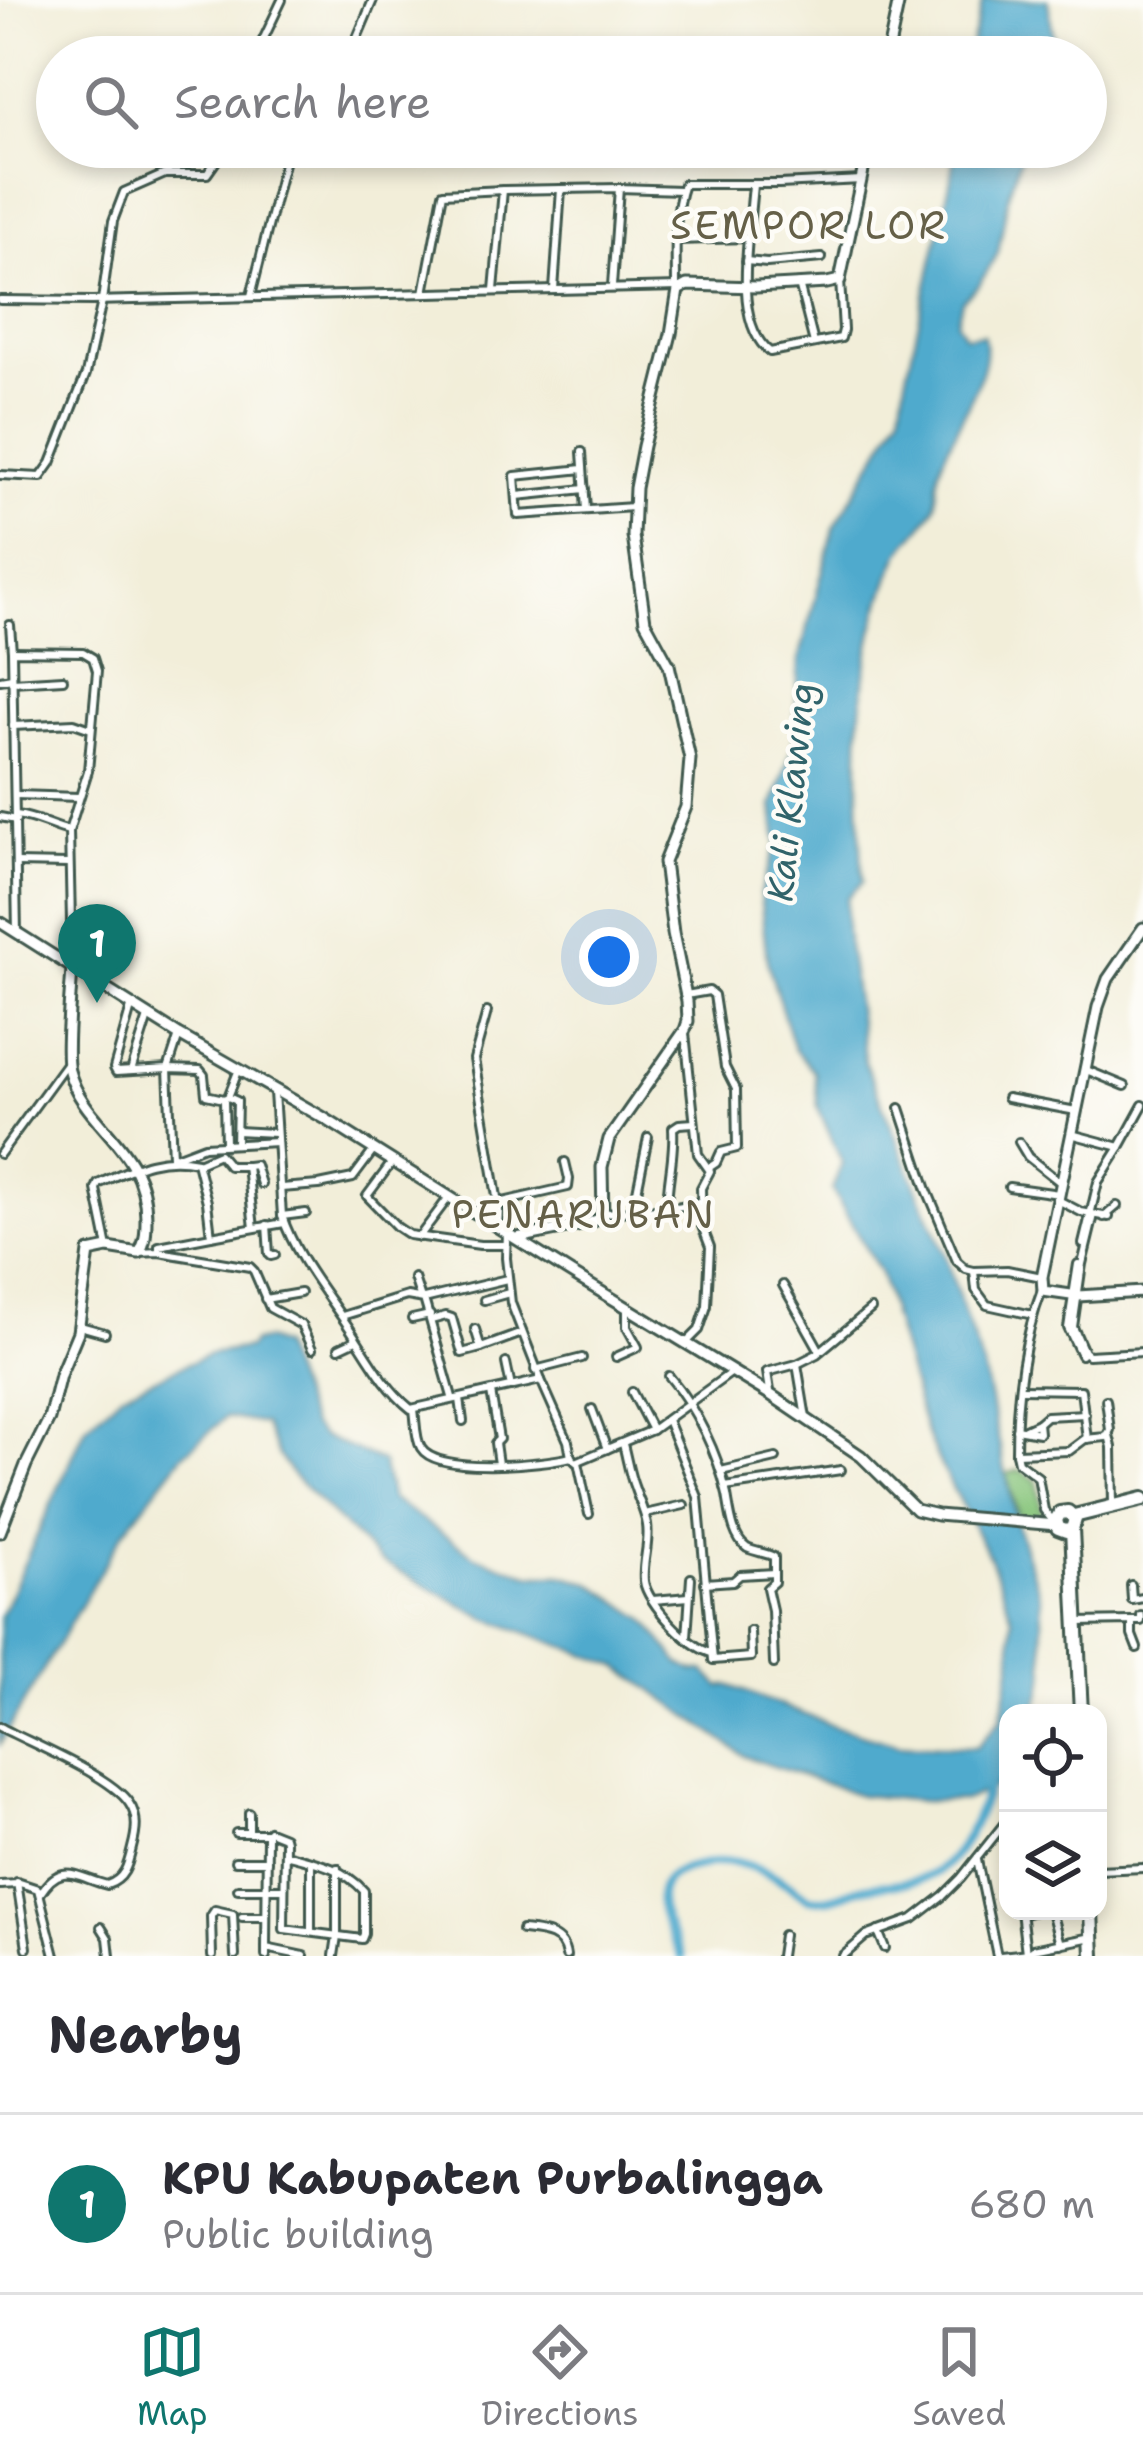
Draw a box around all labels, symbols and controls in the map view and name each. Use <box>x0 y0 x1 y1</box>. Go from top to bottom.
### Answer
search box <box>36 36 1107 168</box>
icon: search <box>78 69 144 135</box>
text: Search here <box>174 72 431 132</box>
district label: SEMPOR LOR <box>670 199 948 251</box>
water label: Kali Klawing <box>755 680 827 904</box>
pin: 1 <box>58 904 136 1003</box>
your location <box>579 927 639 987</box>
district label: PENARUBAN <box>451 1188 717 1240</box>
map controls <box>999 1704 1107 1920</box>
button: locate <box>999 1704 1107 1812</box>
button: layers <box>999 1812 1107 1920</box>
text: Nearby <box>48 2000 243 2068</box>
text: KPU Kabupaten Purbalingga <box>162 2148 823 2208</box>
text: 1 <box>78 2178 96 2230</box>
text: 680 m <box>969 2178 1095 2230</box>
text: Public building <box>162 2208 434 2260</box>
tab: Map <box>137 2319 208 2436</box>
tab: Directions <box>481 2319 639 2436</box>
tab: Saved <box>912 2319 1006 2436</box>

